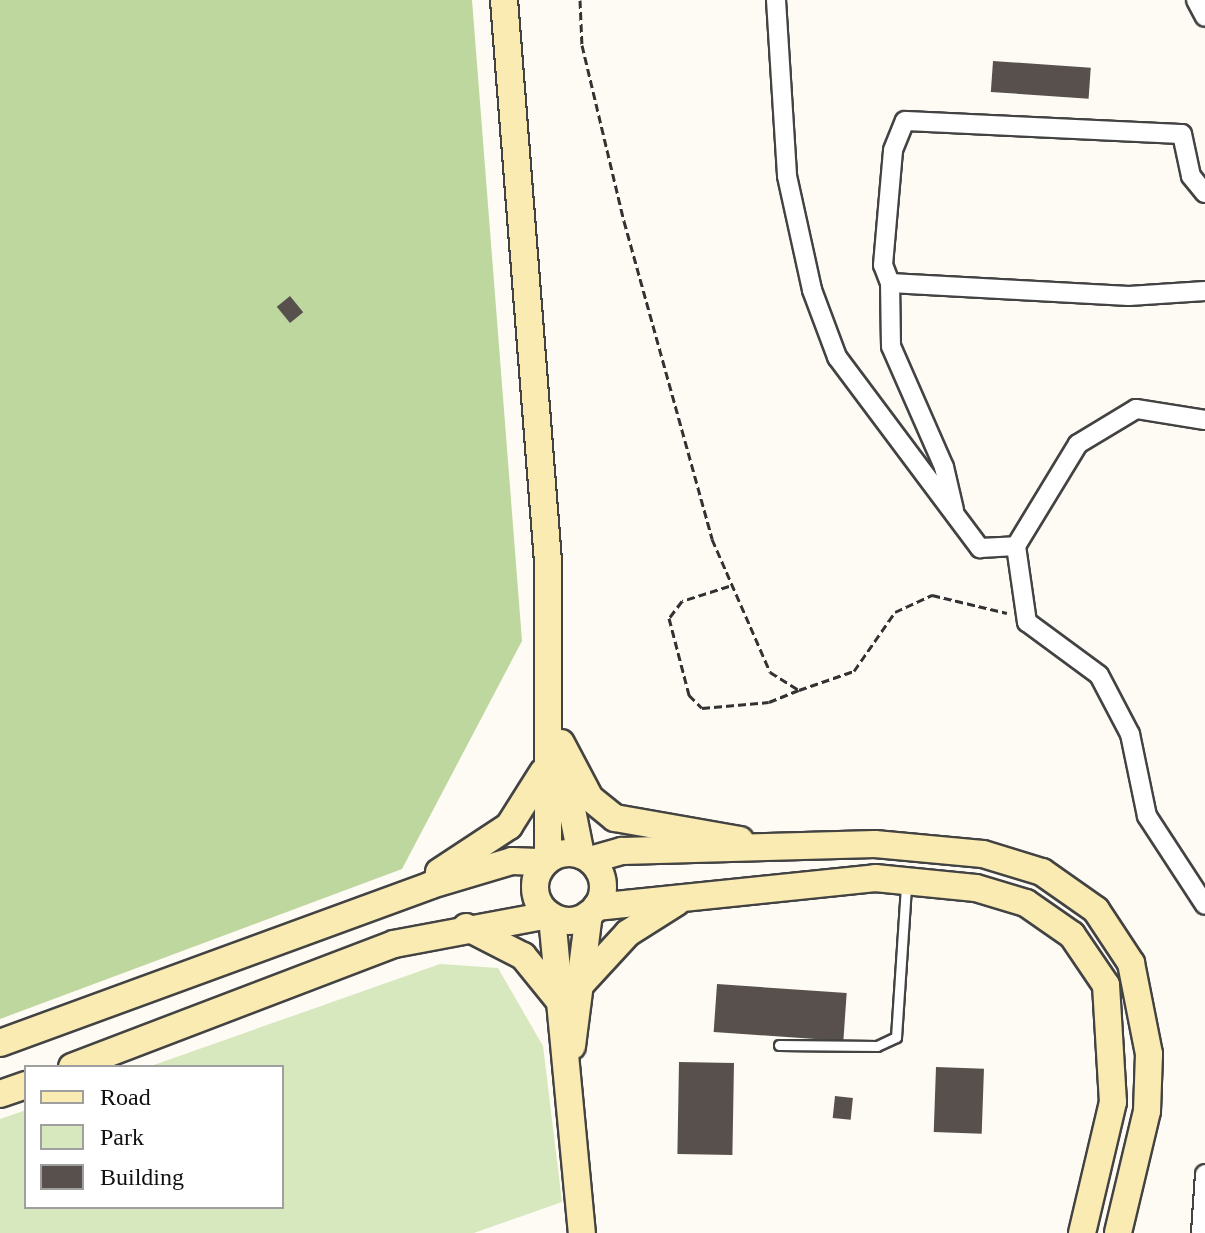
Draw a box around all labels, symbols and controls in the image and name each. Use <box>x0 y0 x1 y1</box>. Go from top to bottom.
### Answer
legend <box>24 1065 284 1209</box>
text: Road <box>100 1084 151 1110</box>
text: Park <box>100 1124 144 1150</box>
text: Building <box>100 1164 184 1190</box>

